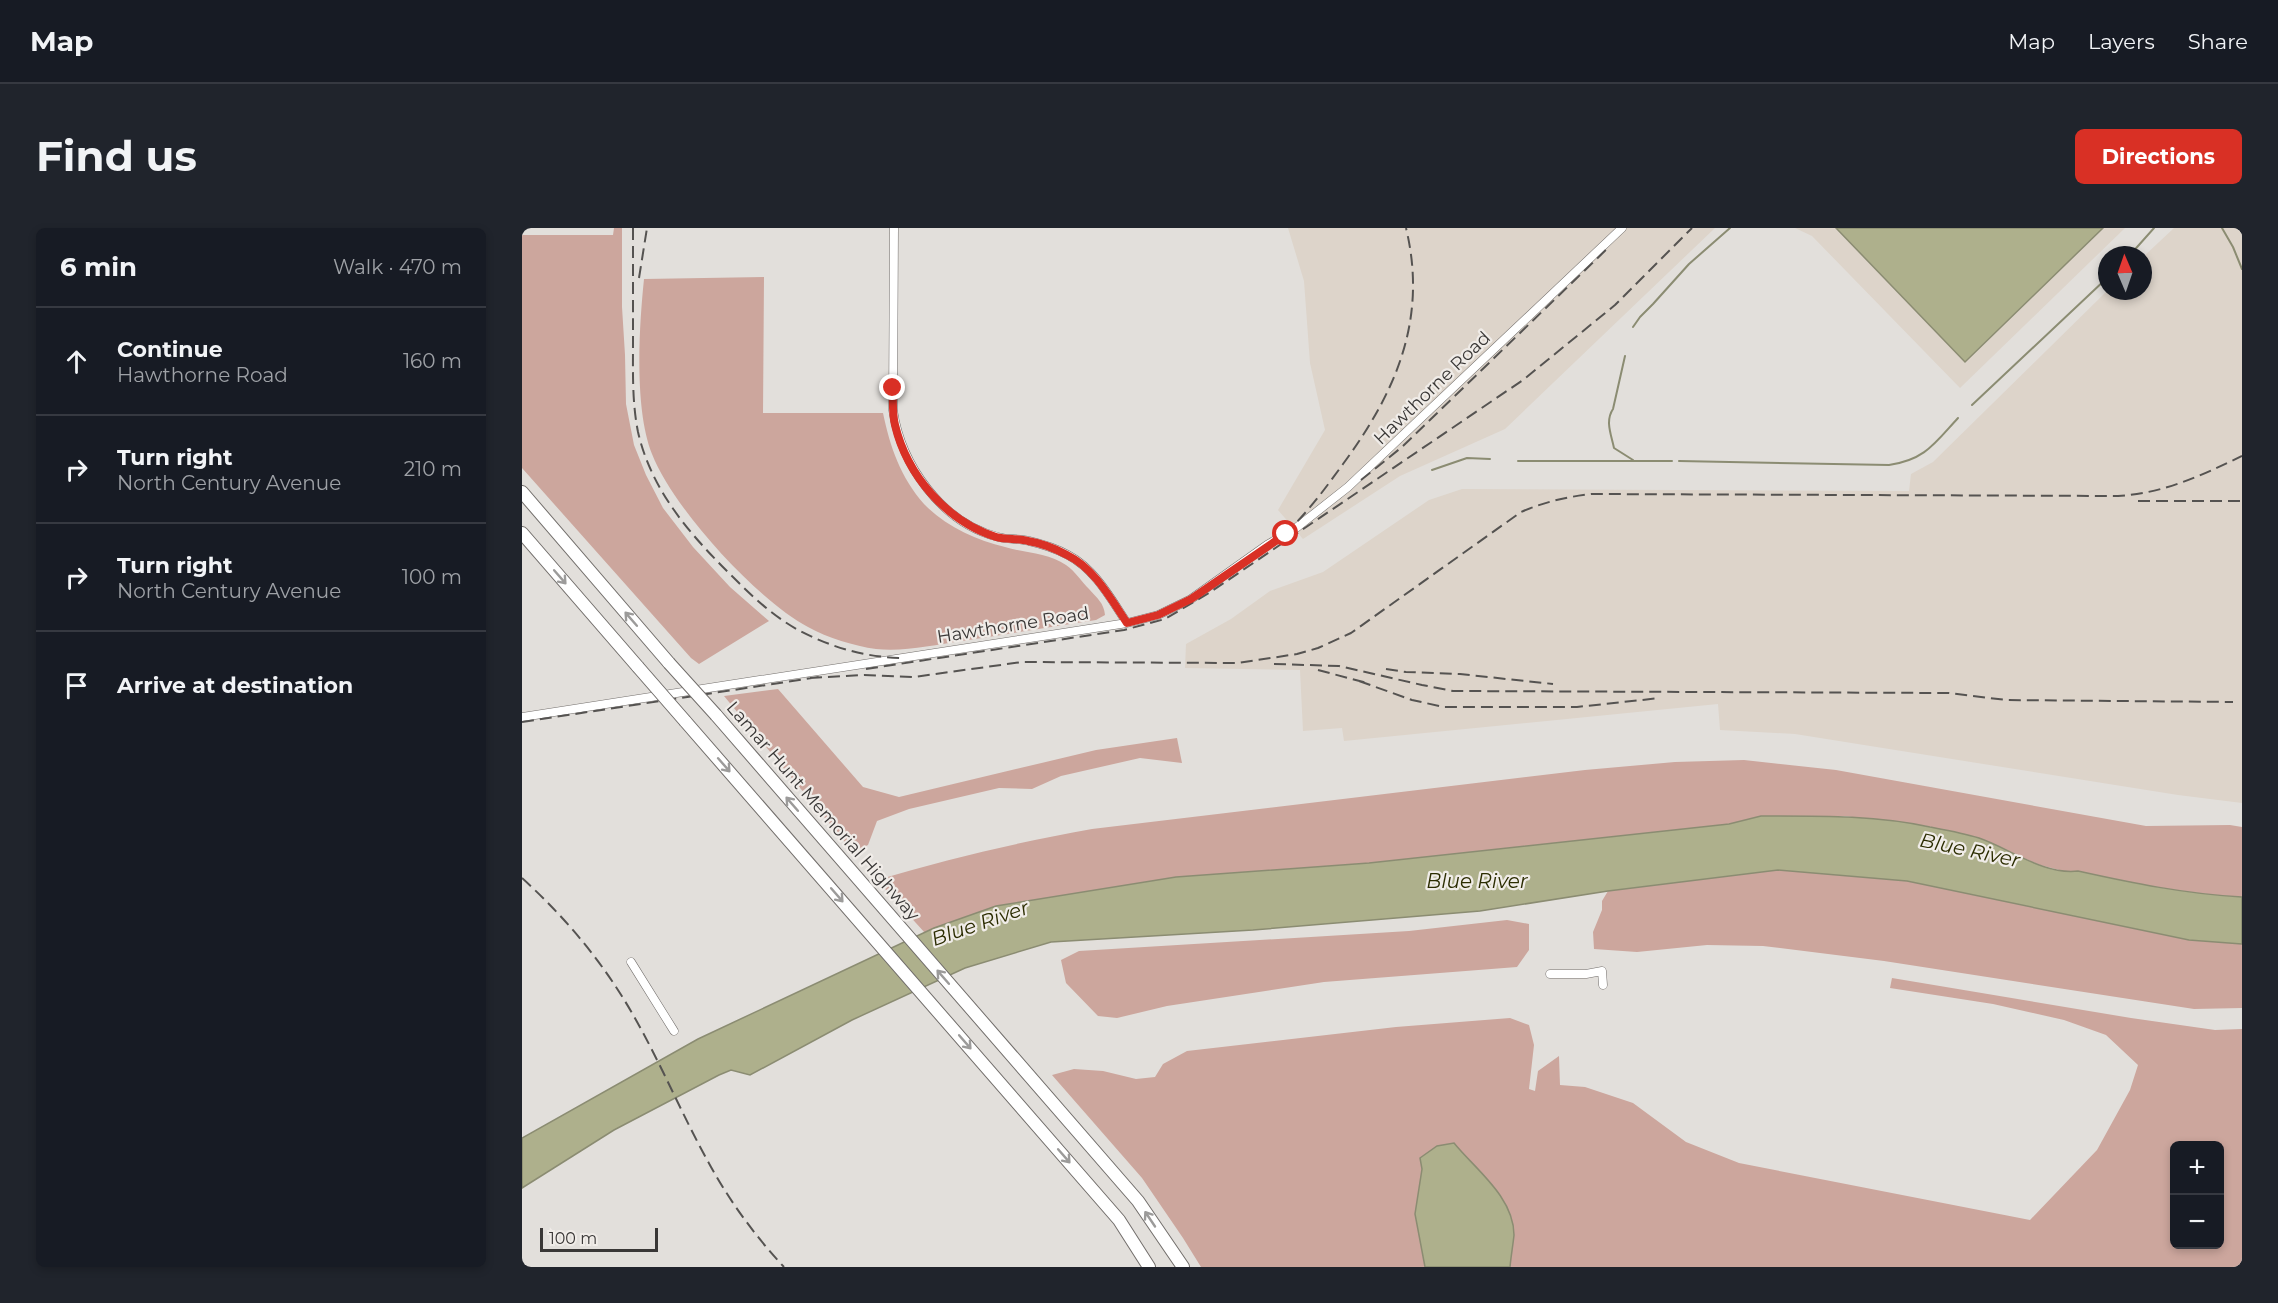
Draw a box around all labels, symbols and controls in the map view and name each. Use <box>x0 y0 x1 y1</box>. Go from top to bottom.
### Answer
text: Map <box>30 24 93 58</box>
text: Map <box>2008 29 2055 54</box>
text: Layers <box>2088 29 2155 54</box>
text: Share <box>2188 29 2248 54</box>
button: Directions <box>2075 129 2242 184</box>
text: Find us <box>36 130 197 182</box>
north arrow <box>2098 246 2152 300</box>
text: 6 min <box>60 251 137 283</box>
text: Walk · 470 m <box>333 255 462 279</box>
street label: Hawthorne Road <box>1369 327 1495 449</box>
text: Continue <box>117 336 223 363</box>
icon: ahead <box>60 345 93 378</box>
text: 160 m <box>403 349 462 373</box>
text: Hawthorne Road <box>117 363 288 387</box>
route end <box>879 374 905 400</box>
text: Turn right <box>117 444 232 471</box>
icon: right <box>60 453 93 486</box>
text: 210 m <box>404 457 462 481</box>
text: North Century Avenue <box>117 471 341 495</box>
route start <box>1272 520 1298 546</box>
text: Turn right <box>117 552 232 579</box>
icon: right <box>60 561 93 594</box>
text: 100 m <box>402 565 462 589</box>
one-way arrow <box>553 570 567 585</box>
text: North Century Avenue <box>117 579 341 603</box>
street label: Hawthorne Road <box>935 602 1091 648</box>
one-way arrow <box>624 611 637 627</box>
icon: arrive <box>60 669 93 702</box>
text: Arrive at destination <box>117 672 353 699</box>
street label: Lamar Hunt Memorial Highway <box>722 697 924 925</box>
one-way arrow <box>717 757 731 772</box>
one-way arrow <box>785 797 799 812</box>
water label: Blue River <box>1918 828 2023 873</box>
water label: Blue River <box>1426 869 1529 893</box>
one-way arrow <box>830 887 844 902</box>
water label: Blue River <box>928 895 1033 951</box>
one-way arrow <box>937 969 951 985</box>
one-way arrow <box>958 1034 972 1049</box>
map controls <box>2170 1141 2224 1249</box>
button: + <box>2170 1141 2224 1195</box>
one-way arrow <box>1057 1148 1071 1163</box>
button: − <box>2170 1195 2224 1249</box>
one-way arrow <box>1144 1211 1156 1227</box>
scale bar <box>540 1225 658 1252</box>
text: 100 m <box>549 1229 597 1248</box>

